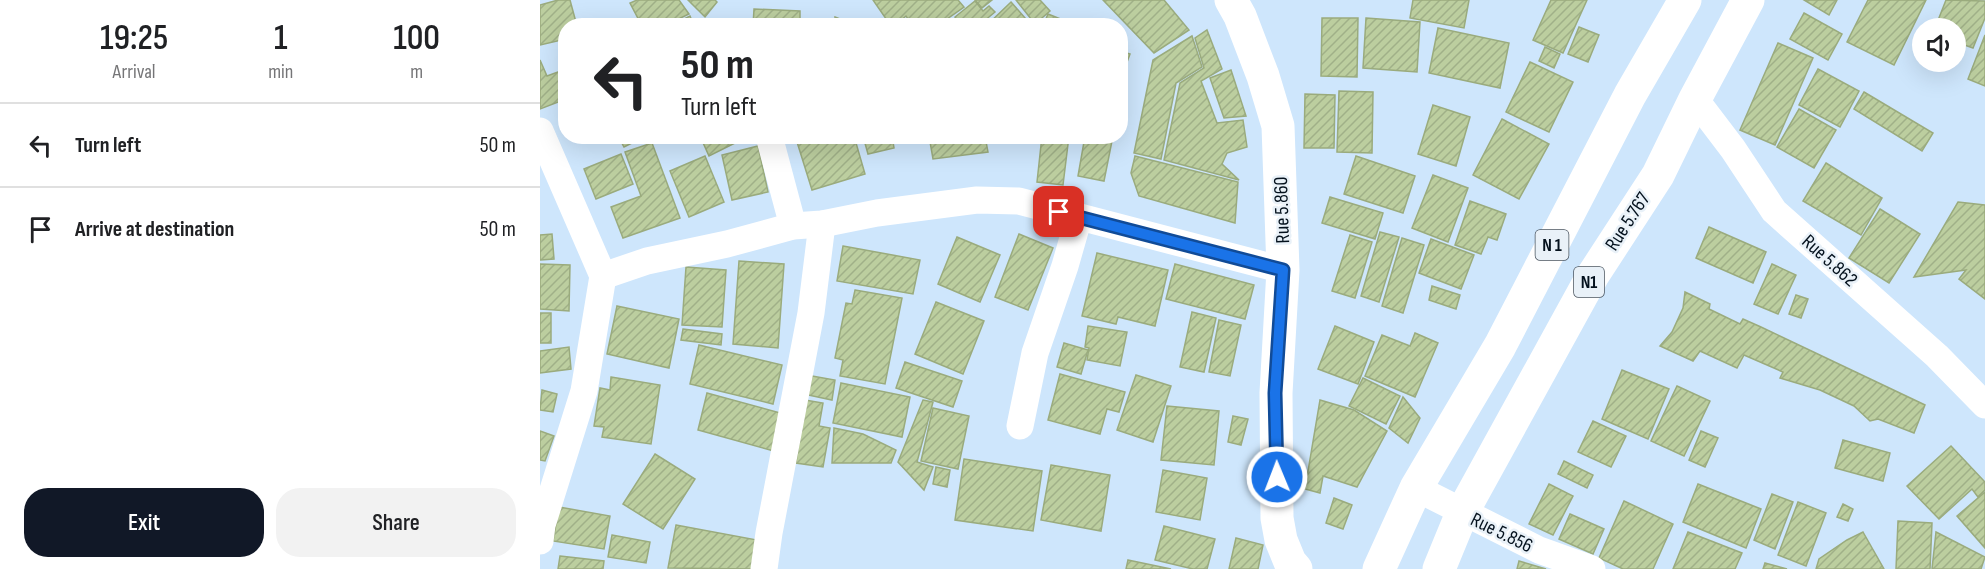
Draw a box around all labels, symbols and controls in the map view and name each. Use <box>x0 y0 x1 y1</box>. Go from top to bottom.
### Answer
text: 19:25 <box>100 17 168 60</box>
text: 1 <box>274 17 287 60</box>
text: 100 <box>393 17 440 60</box>
map controls <box>1912 18 1966 72</box>
button: sound <box>1912 18 1966 72</box>
text: 50 m <box>681 40 754 91</box>
icon: left <box>582 42 660 120</box>
text: Arrival <box>113 60 156 84</box>
text: min <box>268 60 293 84</box>
text: m <box>410 60 423 84</box>
text: Turn left <box>681 91 757 123</box>
icon: left <box>24 129 57 162</box>
text: Turn left <box>75 132 141 159</box>
text: 50 m <box>480 132 516 159</box>
street label: Rue 5.860 <box>1269 176 1295 244</box>
pin <box>1033 186 1084 237</box>
street label: Rue 5.767 <box>1600 188 1656 255</box>
icon: arrive <box>1042 195 1075 228</box>
icon: arrive <box>24 213 57 246</box>
text: Arrive at destination <box>75 216 234 243</box>
text: 50 m <box>480 216 516 243</box>
road number: N 1 <box>1536 230 1568 260</box>
street label: Rue 5.862 <box>1797 230 1862 292</box>
road number: N1 <box>1574 267 1604 297</box>
position arrow <box>1245 445 1309 509</box>
button: Exit <box>24 488 264 557</box>
button: Share <box>276 488 516 557</box>
street label: Rue 5.856 <box>1467 508 1536 558</box>

